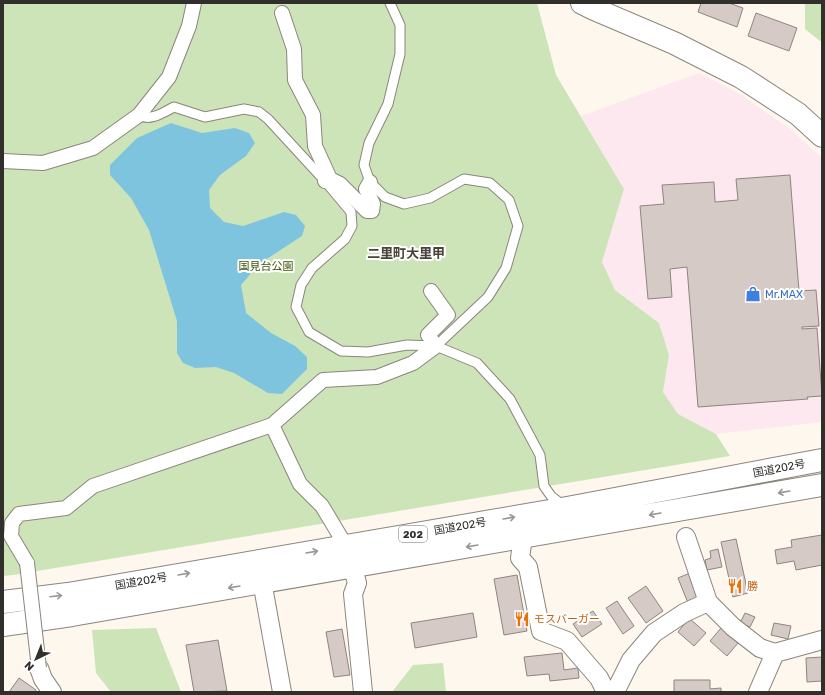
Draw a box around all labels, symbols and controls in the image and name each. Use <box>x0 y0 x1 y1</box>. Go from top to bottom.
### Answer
district label: 二里町大里甲 <box>367 246 445 261</box>
park label: 国見台公園 <box>239 260 294 273</box>
shop icon: Mr.MAX <box>744 285 762 303</box>
place label: Mr.MAX <box>765 288 803 301</box>
street label: 国道202号 <box>752 457 806 480</box>
one-way arrow <box>777 488 790 496</box>
one-way arrow <box>649 510 662 518</box>
one-way arrow <box>502 513 515 521</box>
street label: 国道202号 <box>433 515 487 537</box>
road number: 202 <box>399 526 427 542</box>
one-way arrow <box>466 542 479 550</box>
one-way arrow <box>305 548 318 556</box>
street label: 国道202号 <box>114 570 168 592</box>
one-way arrow <box>177 570 190 578</box>
restaurant icon: 勝 <box>726 577 744 595</box>
place label: 勝 <box>747 580 758 593</box>
one-way arrow <box>228 583 241 591</box>
one-way arrow <box>49 592 62 599</box>
restaurant icon: モスバーガー <box>513 610 531 628</box>
place label: モスバーガー <box>534 613 600 626</box>
north arrow <box>16 639 56 679</box>
text: N <box>22 658 37 673</box>

